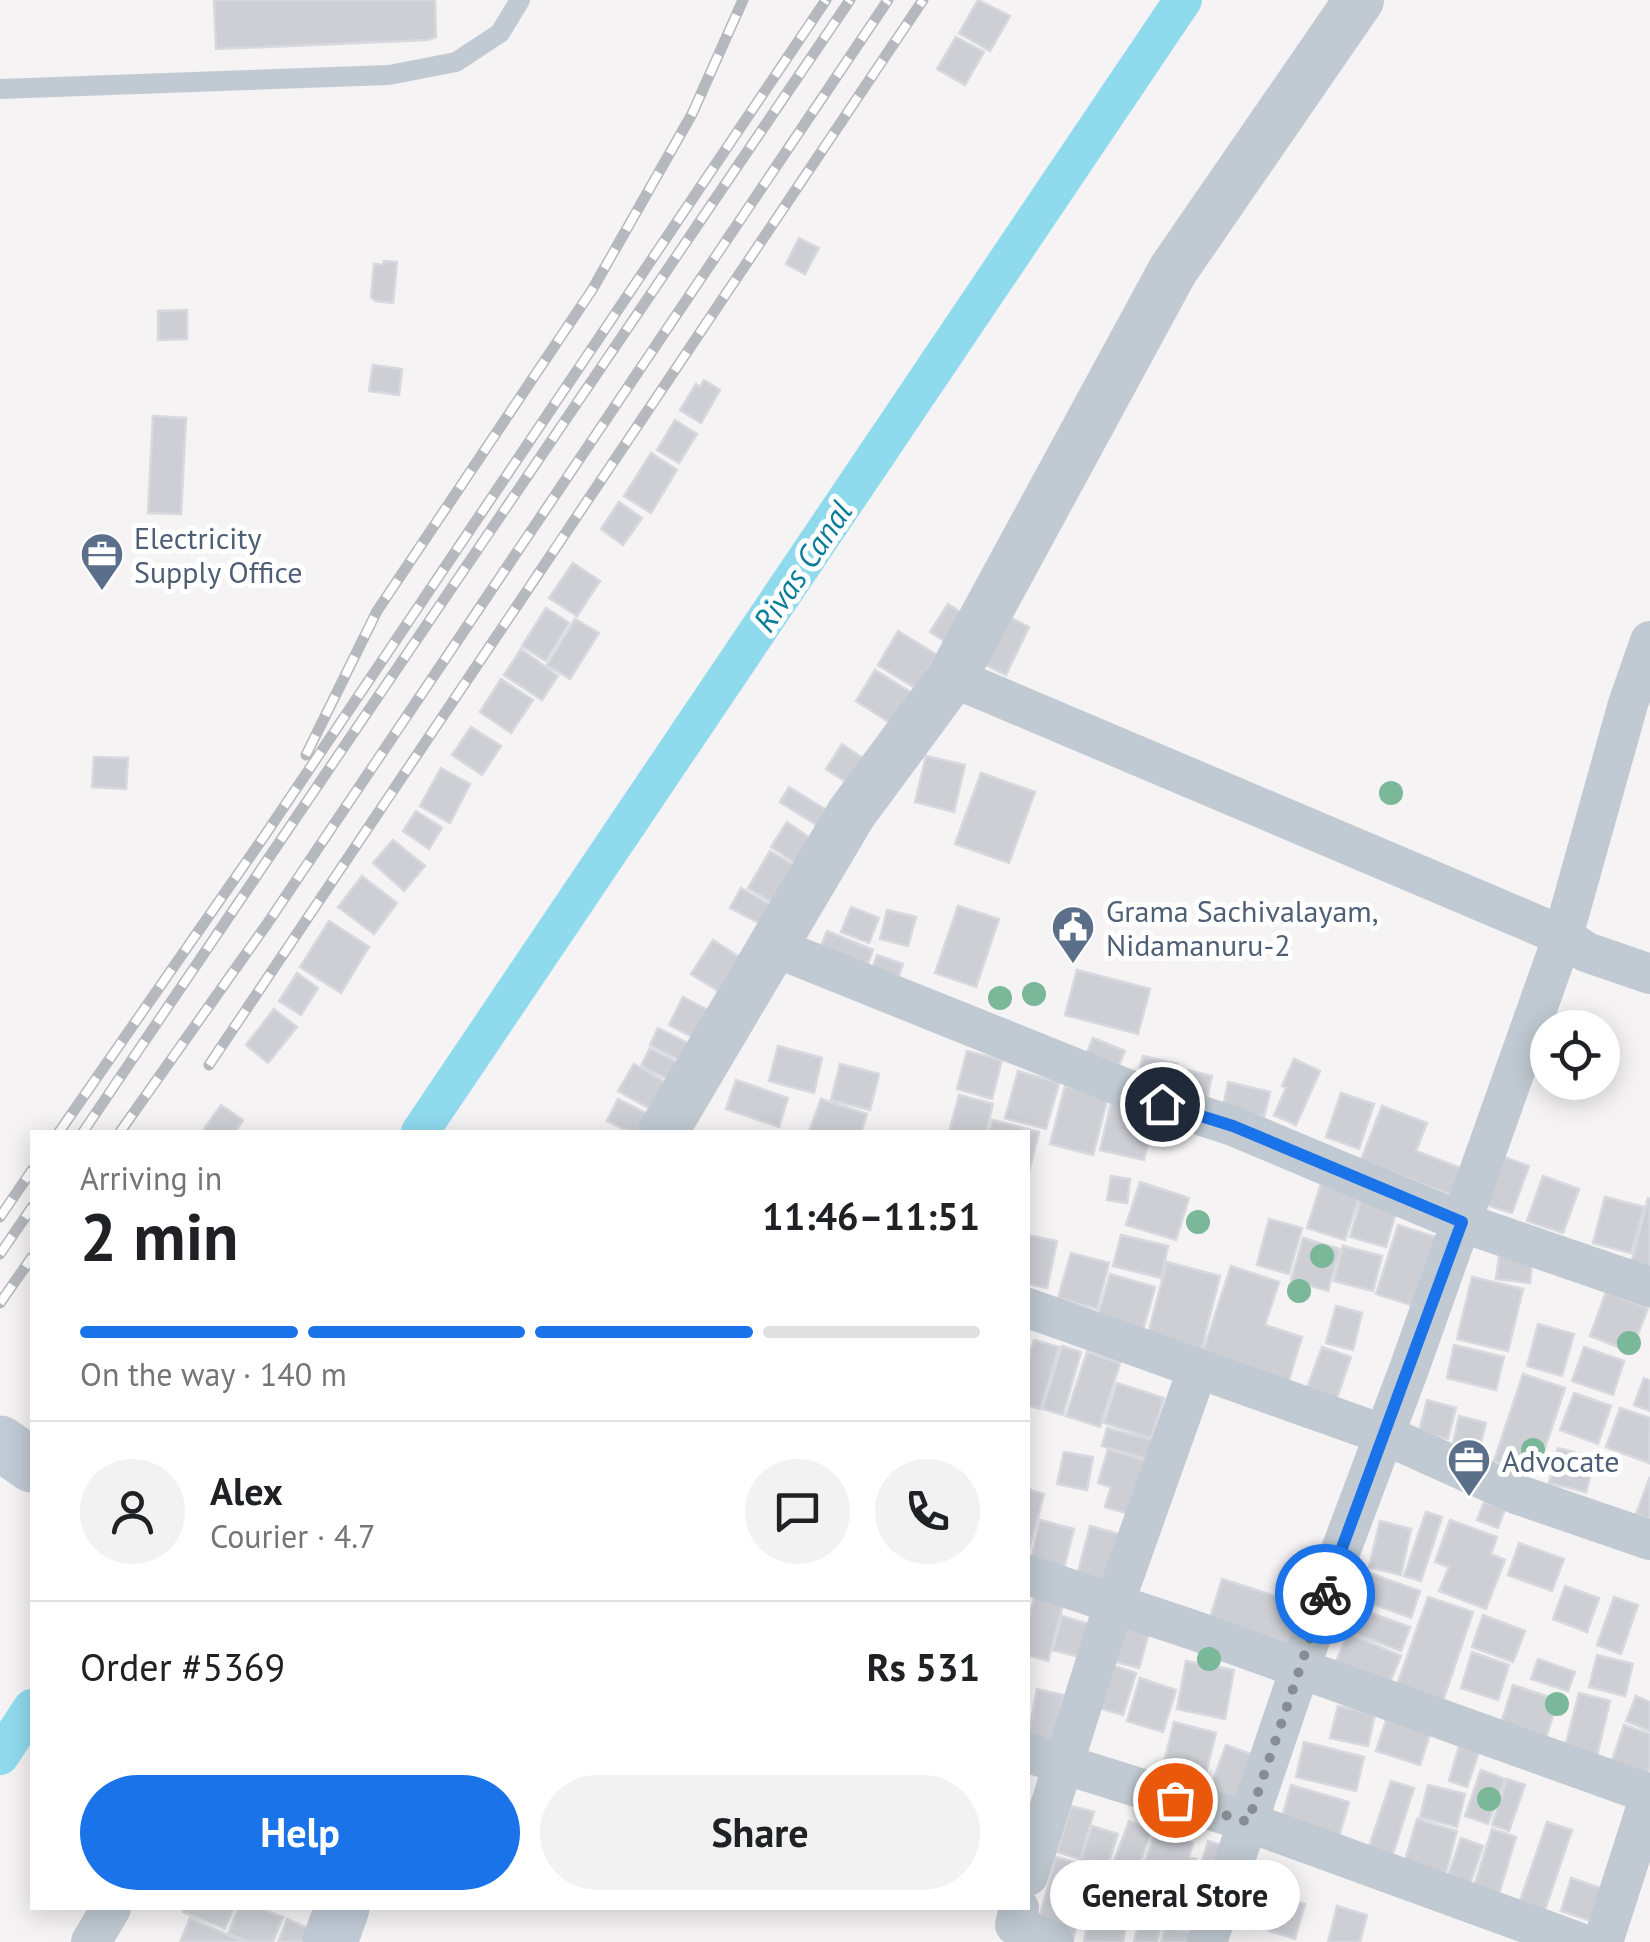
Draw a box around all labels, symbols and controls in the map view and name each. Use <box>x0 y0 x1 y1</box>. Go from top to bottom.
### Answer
water label: Rivas Canal <box>743 492 861 640</box>
place label: Electricity Supply Office <box>134 518 303 591</box>
office icon: Electricity Supply Office <box>79 531 125 592</box>
place label: Grama Sachivalayam, Nidamanuru-2 <box>1106 891 1378 964</box>
public building icon: Grama Sachivalayam, Nidamanuru-2 <box>1050 904 1096 965</box>
map controls <box>1530 1010 1620 1100</box>
button: locate <box>1530 1010 1620 1100</box>
pin <box>1120 1062 1205 1147</box>
icon: home <box>1135 1077 1190 1132</box>
text: Arriving in <box>80 1157 222 1199</box>
text: 11:46–11:51 <box>762 1191 980 1240</box>
text: 2 min <box>80 1194 239 1278</box>
text: On the way · 140 m <box>80 1353 347 1395</box>
office icon: Advocate <box>1446 1437 1492 1498</box>
place label: Advocate <box>1502 1441 1619 1480</box>
button: person <box>80 1459 185 1564</box>
button: chat <box>745 1459 850 1564</box>
button: phone <box>875 1459 980 1564</box>
text: Alex <box>210 1466 283 1515</box>
text: Courier · 4.7 <box>210 1515 376 1557</box>
courier <box>1275 1544 1375 1644</box>
icon: bike <box>1298 1567 1353 1622</box>
text: Order #5369 <box>80 1642 285 1691</box>
text: Rs 531 <box>867 1642 980 1691</box>
pin <box>1133 1758 1218 1843</box>
icon: bag <box>1148 1773 1203 1828</box>
button: Help <box>80 1775 520 1890</box>
button: Share <box>540 1775 980 1890</box>
callout: General Store <box>1050 1860 1300 1930</box>
text: General Store <box>1082 1874 1268 1916</box>

